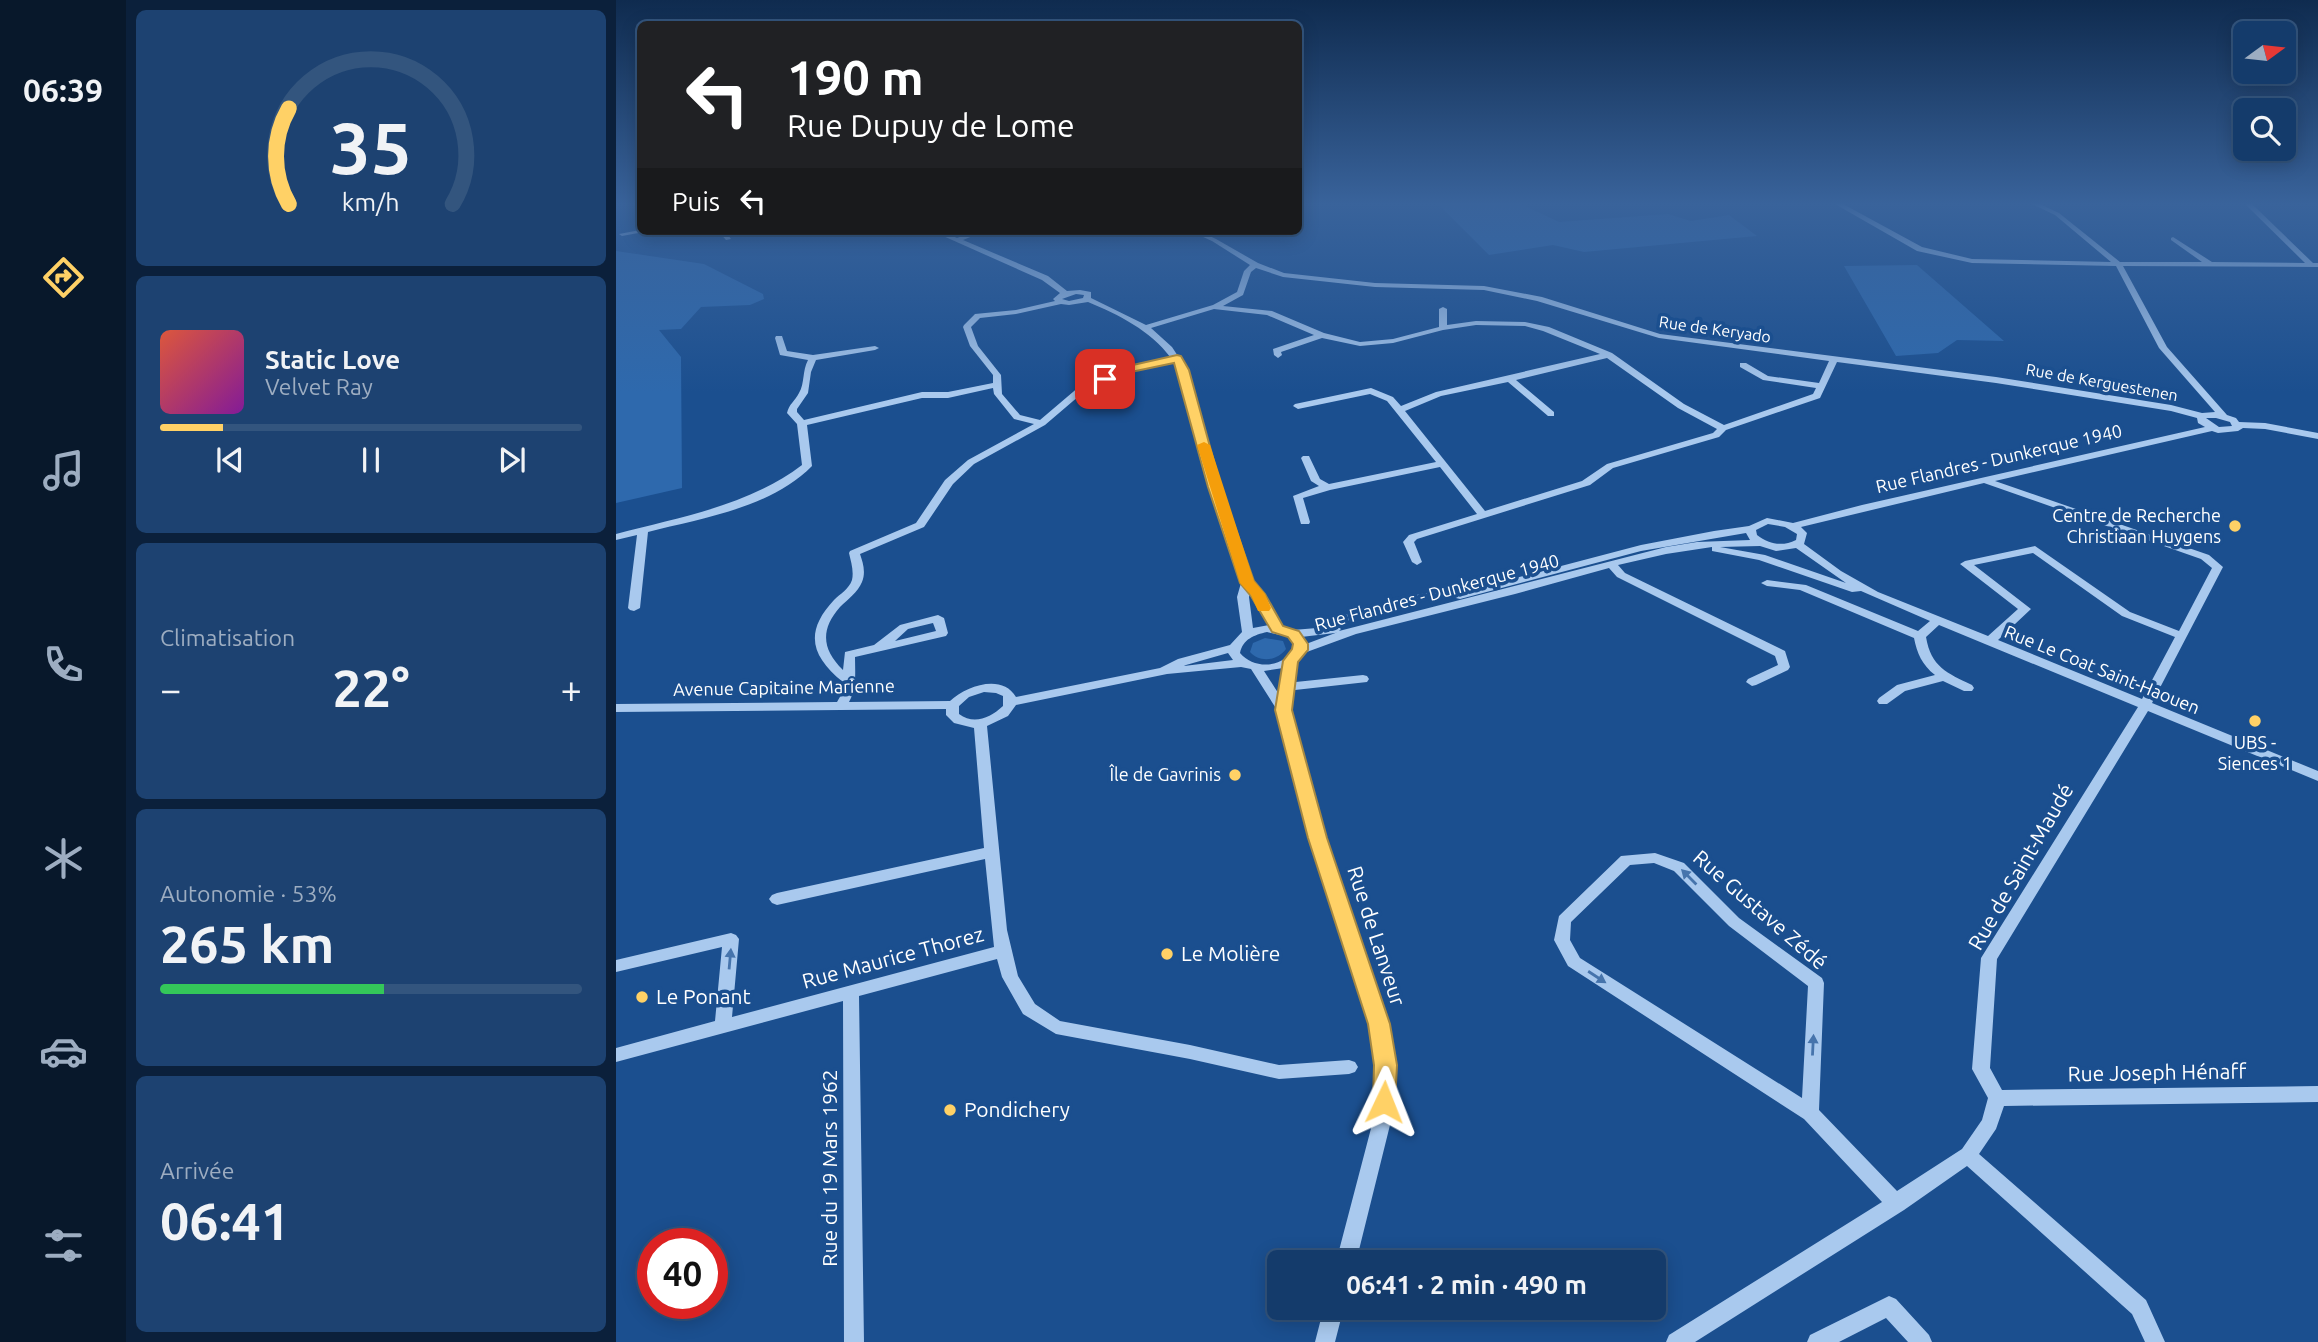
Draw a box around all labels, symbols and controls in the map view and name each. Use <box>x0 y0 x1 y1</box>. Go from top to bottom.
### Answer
north arrow <box>2233 21 2296 84</box>
map controls <box>2233 21 2296 161</box>
icon: left <box>672 49 763 140</box>
text: 190 m <box>787 49 924 104</box>
text: 06:39 <box>23 72 103 108</box>
button: search <box>2233 98 2296 161</box>
text: 35 <box>330 107 412 189</box>
text: Rue Dupuy de Lome <box>787 107 1075 143</box>
icon: left <box>734 182 772 220</box>
text: Puis <box>672 187 720 216</box>
text: km/h <box>342 188 400 216</box>
icon: directions <box>39 253 88 302</box>
street label: Rue de Keryado <box>1658 312 1772 346</box>
text: Static Love <box>265 345 400 374</box>
pin <box>1075 349 1135 409</box>
icon: arrive <box>1086 360 1124 398</box>
street label: Rue de Kerguestenen <box>2025 360 2179 404</box>
text: Velvet Ray <box>265 374 373 399</box>
street label: Rue Flandres - Dunkerque 1940 <box>1874 420 2124 496</box>
icon: previous <box>211 441 249 479</box>
icon: pause <box>352 441 390 479</box>
icon: next <box>493 441 531 479</box>
icon: music <box>39 446 88 495</box>
place label: Centre de Recherche Christiaan Huygens <box>2052 505 2221 546</box>
marker: Centre de Recherche Christiaan Huygens <box>2227 518 2243 534</box>
street label: Rue Flandres - Dunkerque 1940 <box>1312 550 1561 634</box>
street label: Rue Le Coat Saint-Haouen <box>2002 621 2203 717</box>
text: Climatisation <box>160 625 295 650</box>
icon: phone <box>39 640 88 689</box>
text: 22° <box>332 659 410 717</box>
text: − <box>160 668 181 710</box>
text: + <box>561 668 582 710</box>
street label: Avenue Capitaine Marienne <box>673 675 895 699</box>
marker: UBS - Siences 1 <box>2247 713 2263 729</box>
place label: UBS - Siences 1 <box>2218 732 2292 773</box>
place label: Île de Gavrinis <box>1108 763 1221 784</box>
marker: Île de Gavrinis <box>1227 767 1243 783</box>
street label: Rue de Saint-Maudé <box>1963 779 2077 954</box>
icon: climate <box>39 834 88 883</box>
street label: Rue Gustave Zédé <box>1689 845 1832 974</box>
street label: Rue de Lanveur <box>1343 863 1411 1009</box>
one-way arrow <box>1681 870 1698 886</box>
text: Autonomie · 53% <box>160 881 337 906</box>
text: 265 km <box>160 915 334 973</box>
street label: Rue Maurice Thorez <box>799 921 986 993</box>
place label: Le Molière <box>1181 941 1280 965</box>
marker: Le Molière <box>1159 946 1175 962</box>
one-way arrow <box>725 948 736 970</box>
one-way arrow <box>1588 970 1607 983</box>
place label: Le Ponant <box>656 984 751 1008</box>
marker: Le Ponant <box>634 989 650 1005</box>
icon: car <box>39 1027 88 1076</box>
one-way arrow <box>1808 1033 1819 1055</box>
street label: Rue Joseph Hénaff <box>2067 1058 2248 1086</box>
position arrow <box>1347 1065 1421 1139</box>
street label: Rue du 19 Mars 1962 <box>817 1069 841 1267</box>
place label: Pondichery <box>964 1097 1070 1121</box>
marker: Pondichery <box>942 1102 958 1118</box>
text: Arrivée <box>160 1158 235 1183</box>
text: 06:41 <box>160 1192 290 1250</box>
icon: filters <box>39 1221 88 1270</box>
speed limit sign: 40 <box>637 1228 728 1319</box>
text: 06:41 · 2 min · 490 m <box>1346 1270 1587 1299</box>

